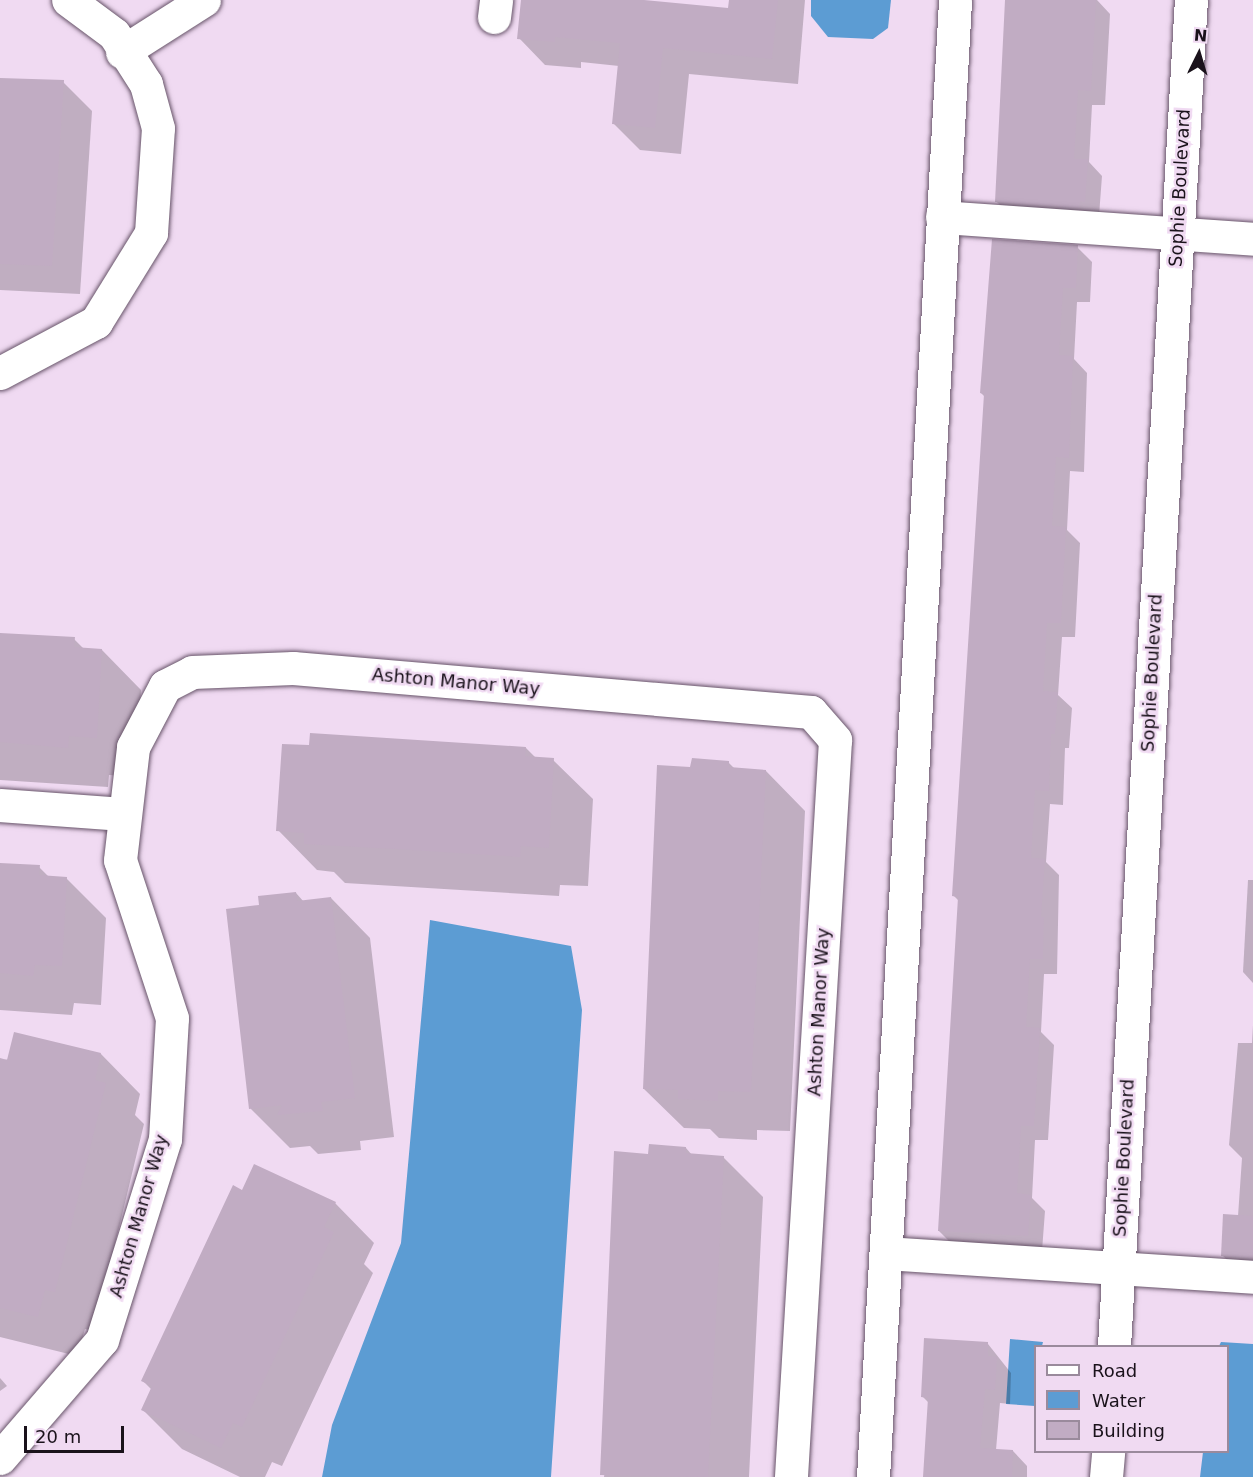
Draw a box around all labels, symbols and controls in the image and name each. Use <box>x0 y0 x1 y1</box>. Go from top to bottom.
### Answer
north arrow <box>1169 24 1229 84</box>
text: N <box>1193 26 1208 46</box>
street label: Sophie Boulevard <box>1165 108 1195 268</box>
street label: Sophie Boulevard <box>1137 593 1167 753</box>
street label: Ashton Manor Way <box>371 664 541 700</box>
street label: Ashton Manor Way <box>804 927 834 1097</box>
street label: Sophie Boulevard <box>1109 1078 1139 1238</box>
street label: Ashton Manor Way <box>105 1132 173 1300</box>
legend <box>1034 1345 1229 1453</box>
text: Road <box>1092 1360 1137 1381</box>
text: Water <box>1092 1390 1145 1411</box>
scale bar <box>27 1414 128 1452</box>
text: Building <box>1092 1420 1165 1441</box>
text: 20 m <box>35 1426 81 1447</box>

